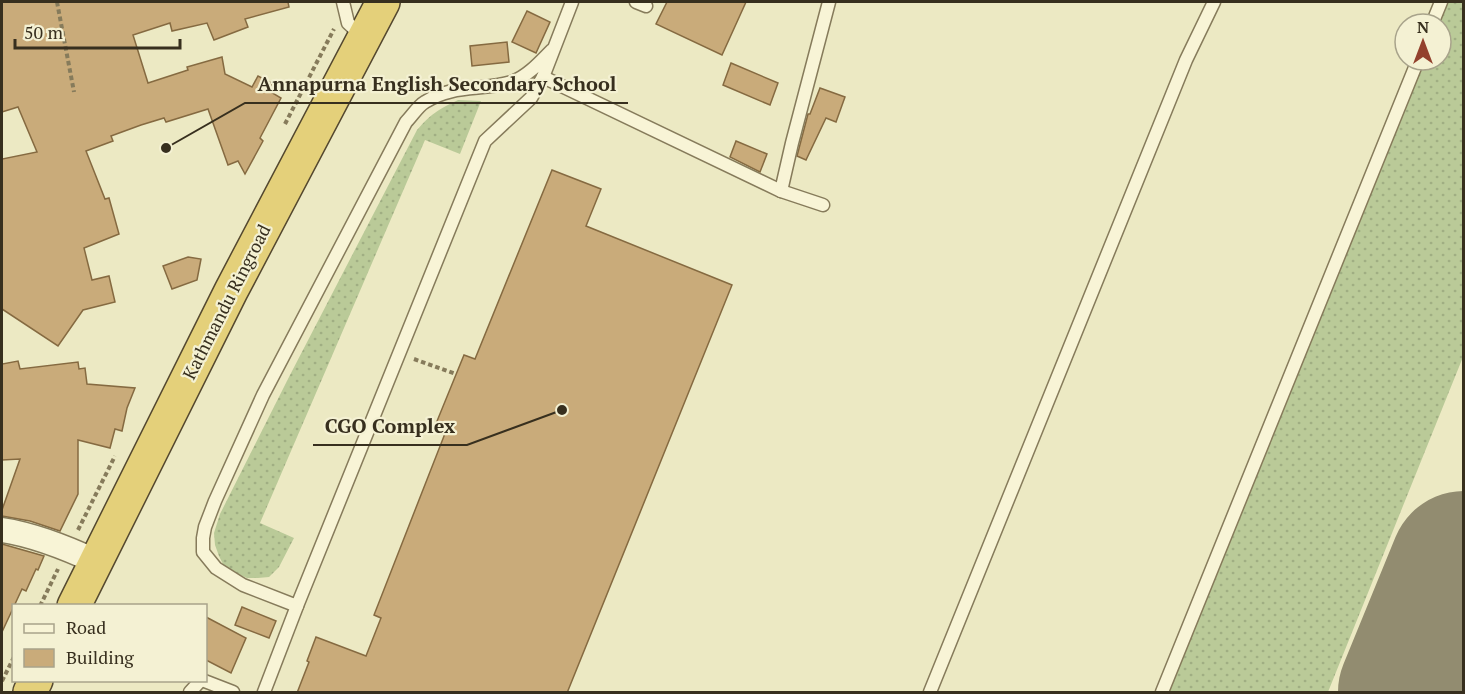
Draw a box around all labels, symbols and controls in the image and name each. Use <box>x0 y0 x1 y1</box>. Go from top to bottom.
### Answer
scale bar <box>15 12 180 50</box>
north arrow <box>1393 12 1453 72</box>
text: N <box>1417 16 1429 38</box>
text: 50 m <box>24 20 64 44</box>
callout: Annapurna English Secondary School <box>245 65 628 103</box>
text: Annapurna English Secondary School <box>258 70 617 97</box>
street label: Kathmandu Ringroad <box>177 220 276 383</box>
callout: CGO Complex <box>313 407 467 445</box>
text: CGO Complex <box>325 412 455 439</box>
legend <box>12 604 207 682</box>
text: Road <box>66 615 106 639</box>
text: Building <box>66 645 134 669</box>

